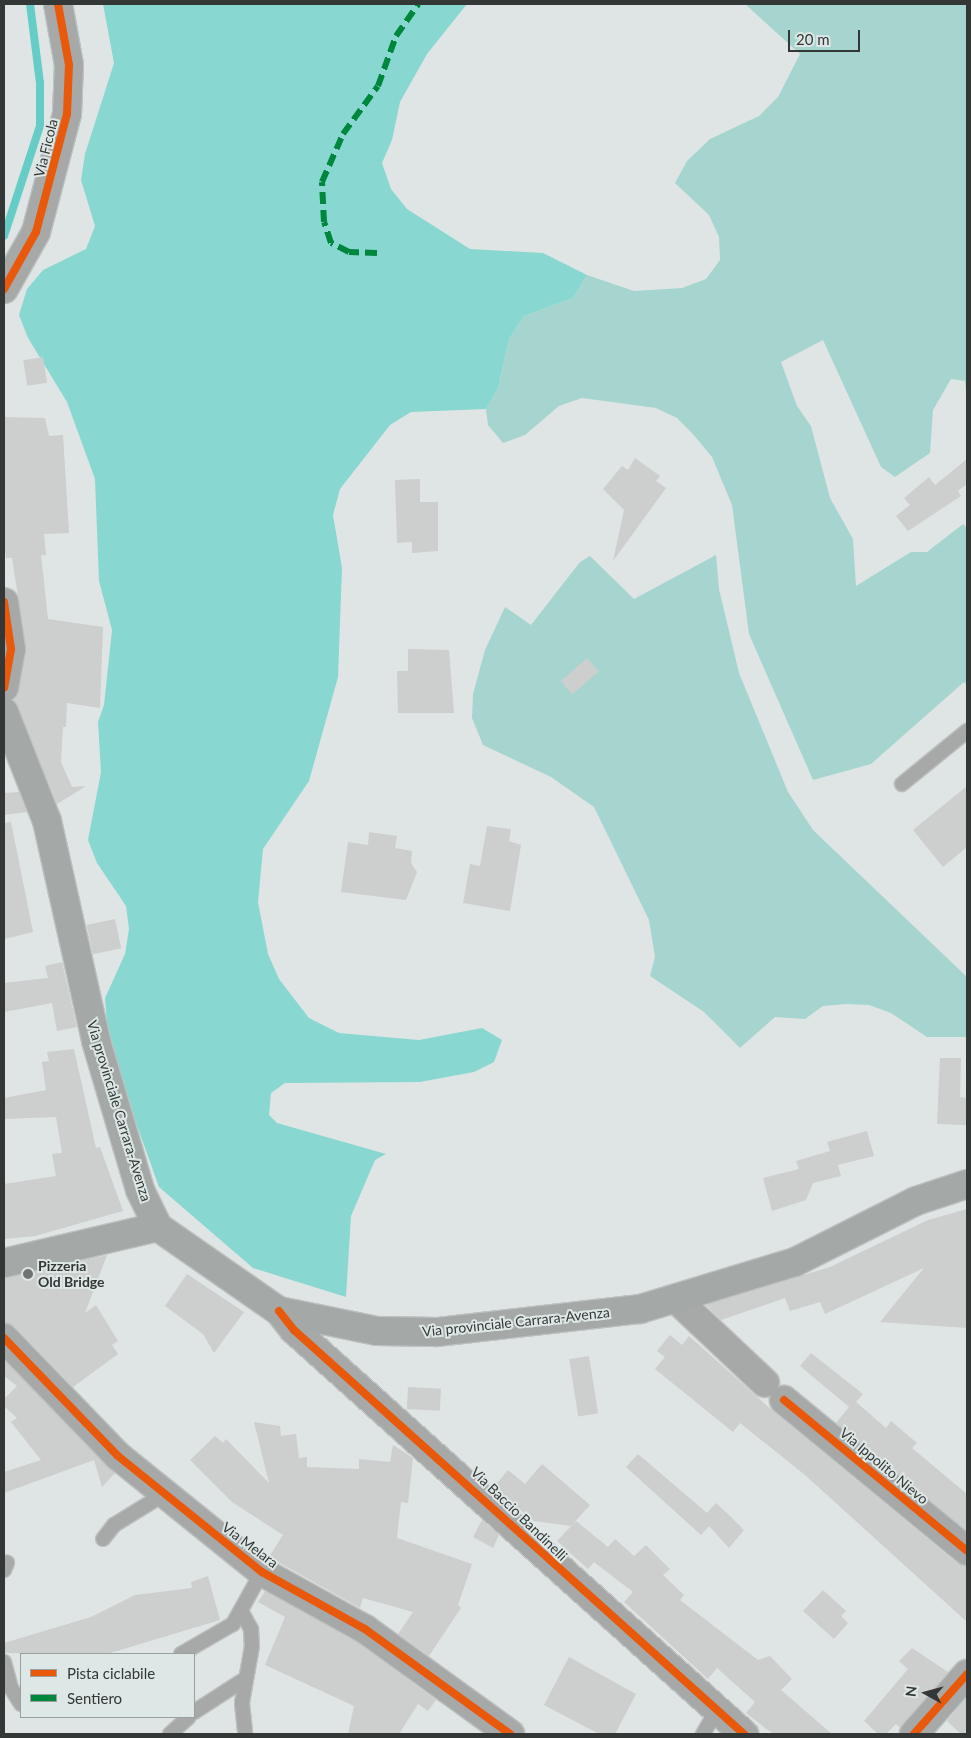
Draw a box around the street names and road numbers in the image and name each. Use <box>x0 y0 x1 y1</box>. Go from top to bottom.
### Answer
street label: Via Ficola <box>31 117 61 179</box>
street label: Via provinciale Carrara-Avenza <box>83 1018 155 1204</box>
street label: Via provinciale Carrara-Avenza <box>421 1304 611 1340</box>
street label: Via Ippolito Nievo <box>836 1424 932 1508</box>
street label: Via Baccio Bandinelli <box>467 1464 571 1564</box>
street label: Via Melara <box>219 1519 281 1571</box>

